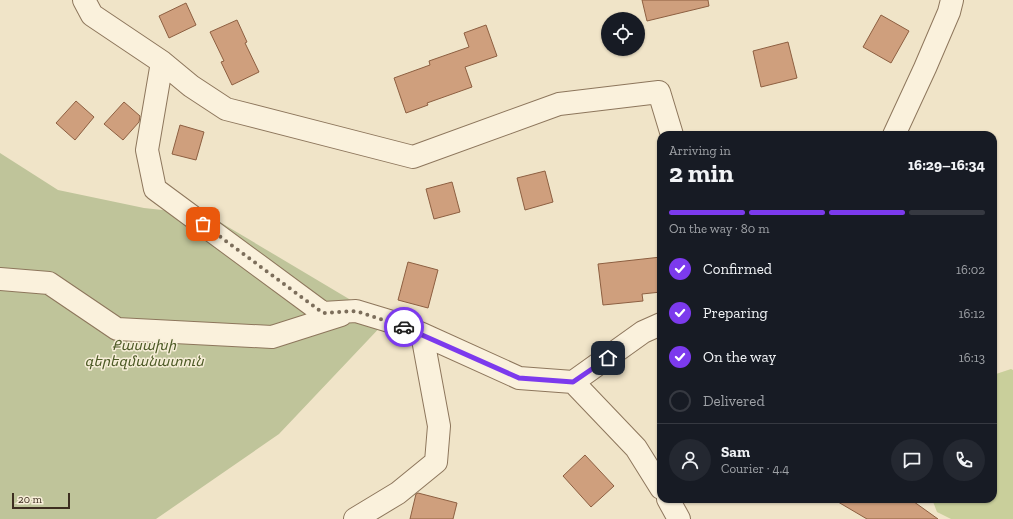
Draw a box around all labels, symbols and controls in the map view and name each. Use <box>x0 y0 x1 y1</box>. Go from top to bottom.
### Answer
map controls <box>601 12 645 56</box>
button: locate <box>601 12 645 56</box>
text: Arriving in <box>669 143 731 158</box>
text: 16:29–16:34 <box>908 156 985 174</box>
text: 2 min <box>669 157 734 189</box>
pin <box>186 207 220 241</box>
icon: bag <box>192 213 214 235</box>
text: On the way · 80 m <box>669 221 769 236</box>
icon: check <box>669 258 691 280</box>
text: Confirmed <box>703 260 772 278</box>
text: 16:02 <box>956 262 985 277</box>
icon: check <box>669 302 691 324</box>
text: Preparing <box>703 304 768 322</box>
text: 16:12 <box>958 306 985 321</box>
courier <box>384 307 424 347</box>
icon: car <box>393 316 415 338</box>
park label: Քասախի գերեզմանատուն <box>84 337 204 370</box>
pin <box>591 341 625 375</box>
icon: check <box>669 346 691 368</box>
icon: home <box>597 347 619 369</box>
text: On the way <box>703 348 776 366</box>
text: 16:13 <box>959 350 985 365</box>
text: Delivered <box>703 392 765 410</box>
button: person <box>669 439 711 481</box>
button: chat <box>891 439 933 481</box>
button: phone <box>943 439 985 481</box>
text: Sam <box>721 443 750 461</box>
text: Courier · 4.4 <box>721 461 789 476</box>
scale bar <box>12 491 70 510</box>
text: 20 m <box>18 493 42 506</box>

